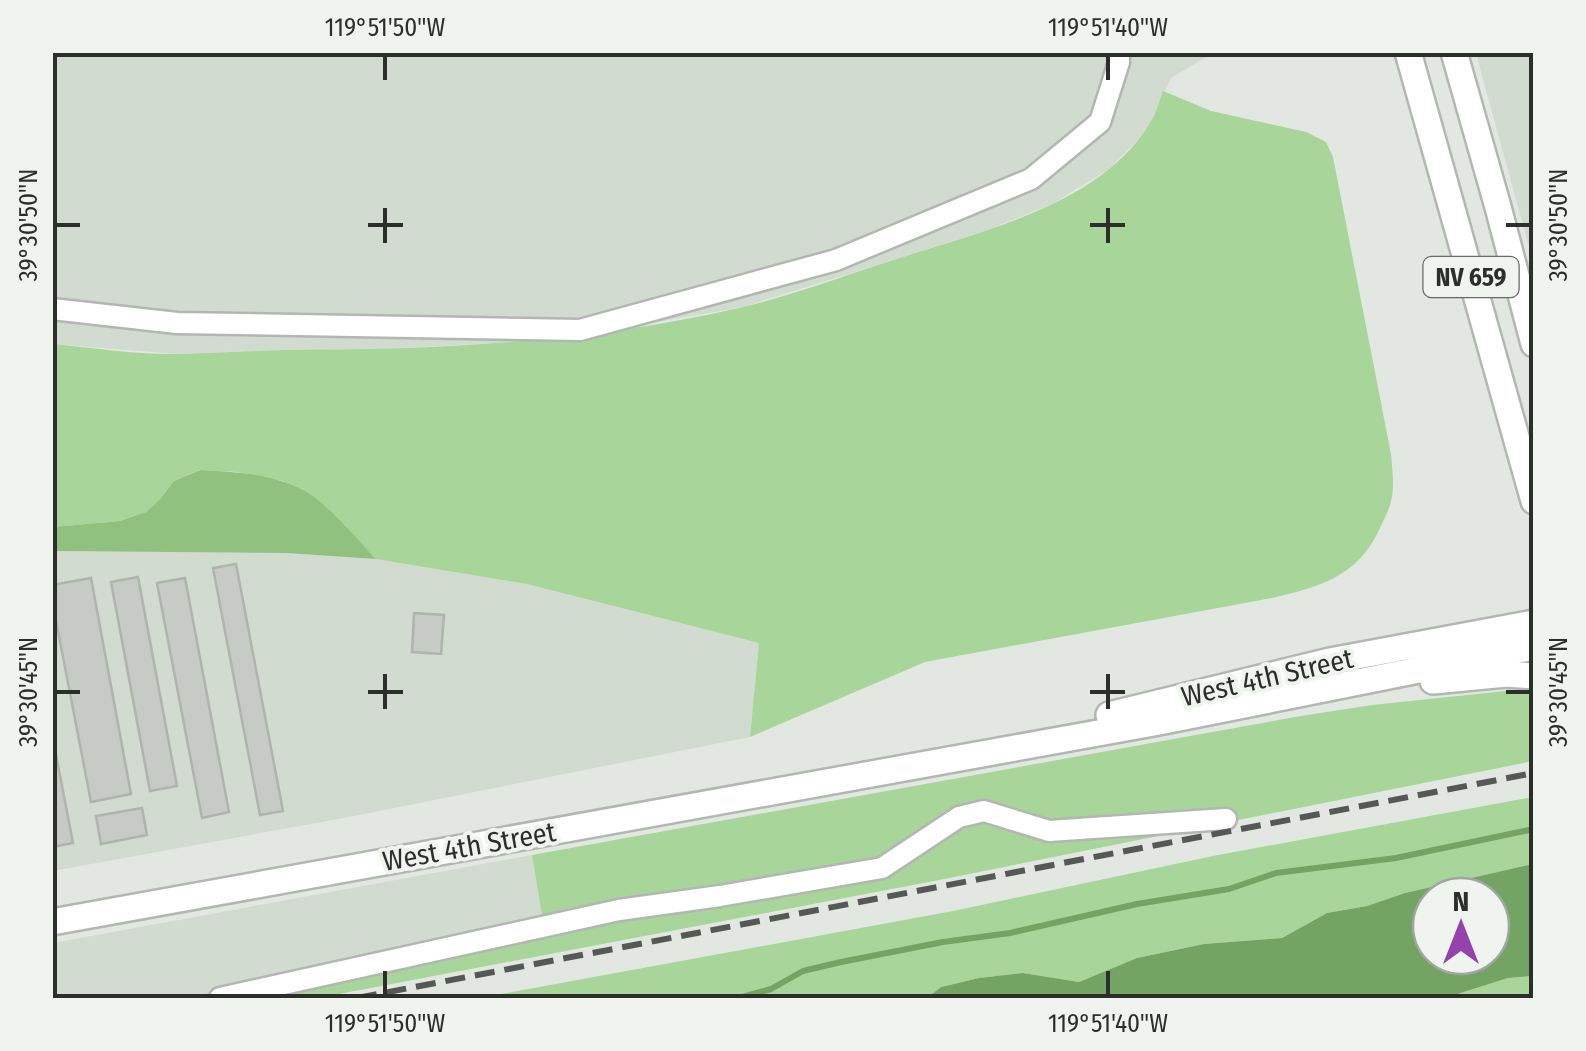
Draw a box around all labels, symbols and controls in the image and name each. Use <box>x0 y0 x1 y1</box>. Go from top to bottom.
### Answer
text: 119°51'50"W <box>325 13 446 43</box>
text: 119°51'40"W <box>1048 13 1168 43</box>
text: 39°30'50"N <box>14 169 44 281</box>
text: 39°30'50"N <box>1544 169 1574 281</box>
road number: NV 659 <box>1424 257 1518 297</box>
text: 39°30'45"N <box>14 637 44 747</box>
text: 39°30'45"N <box>1544 637 1574 747</box>
street label: West 4th Street <box>1178 642 1357 713</box>
street label: West 4th Street <box>380 815 559 878</box>
north arrow <box>1411 876 1511 976</box>
text: N <box>1453 885 1469 918</box>
text: 119°51'50"W <box>325 1009 446 1039</box>
text: 119°51'40"W <box>1048 1009 1168 1039</box>

